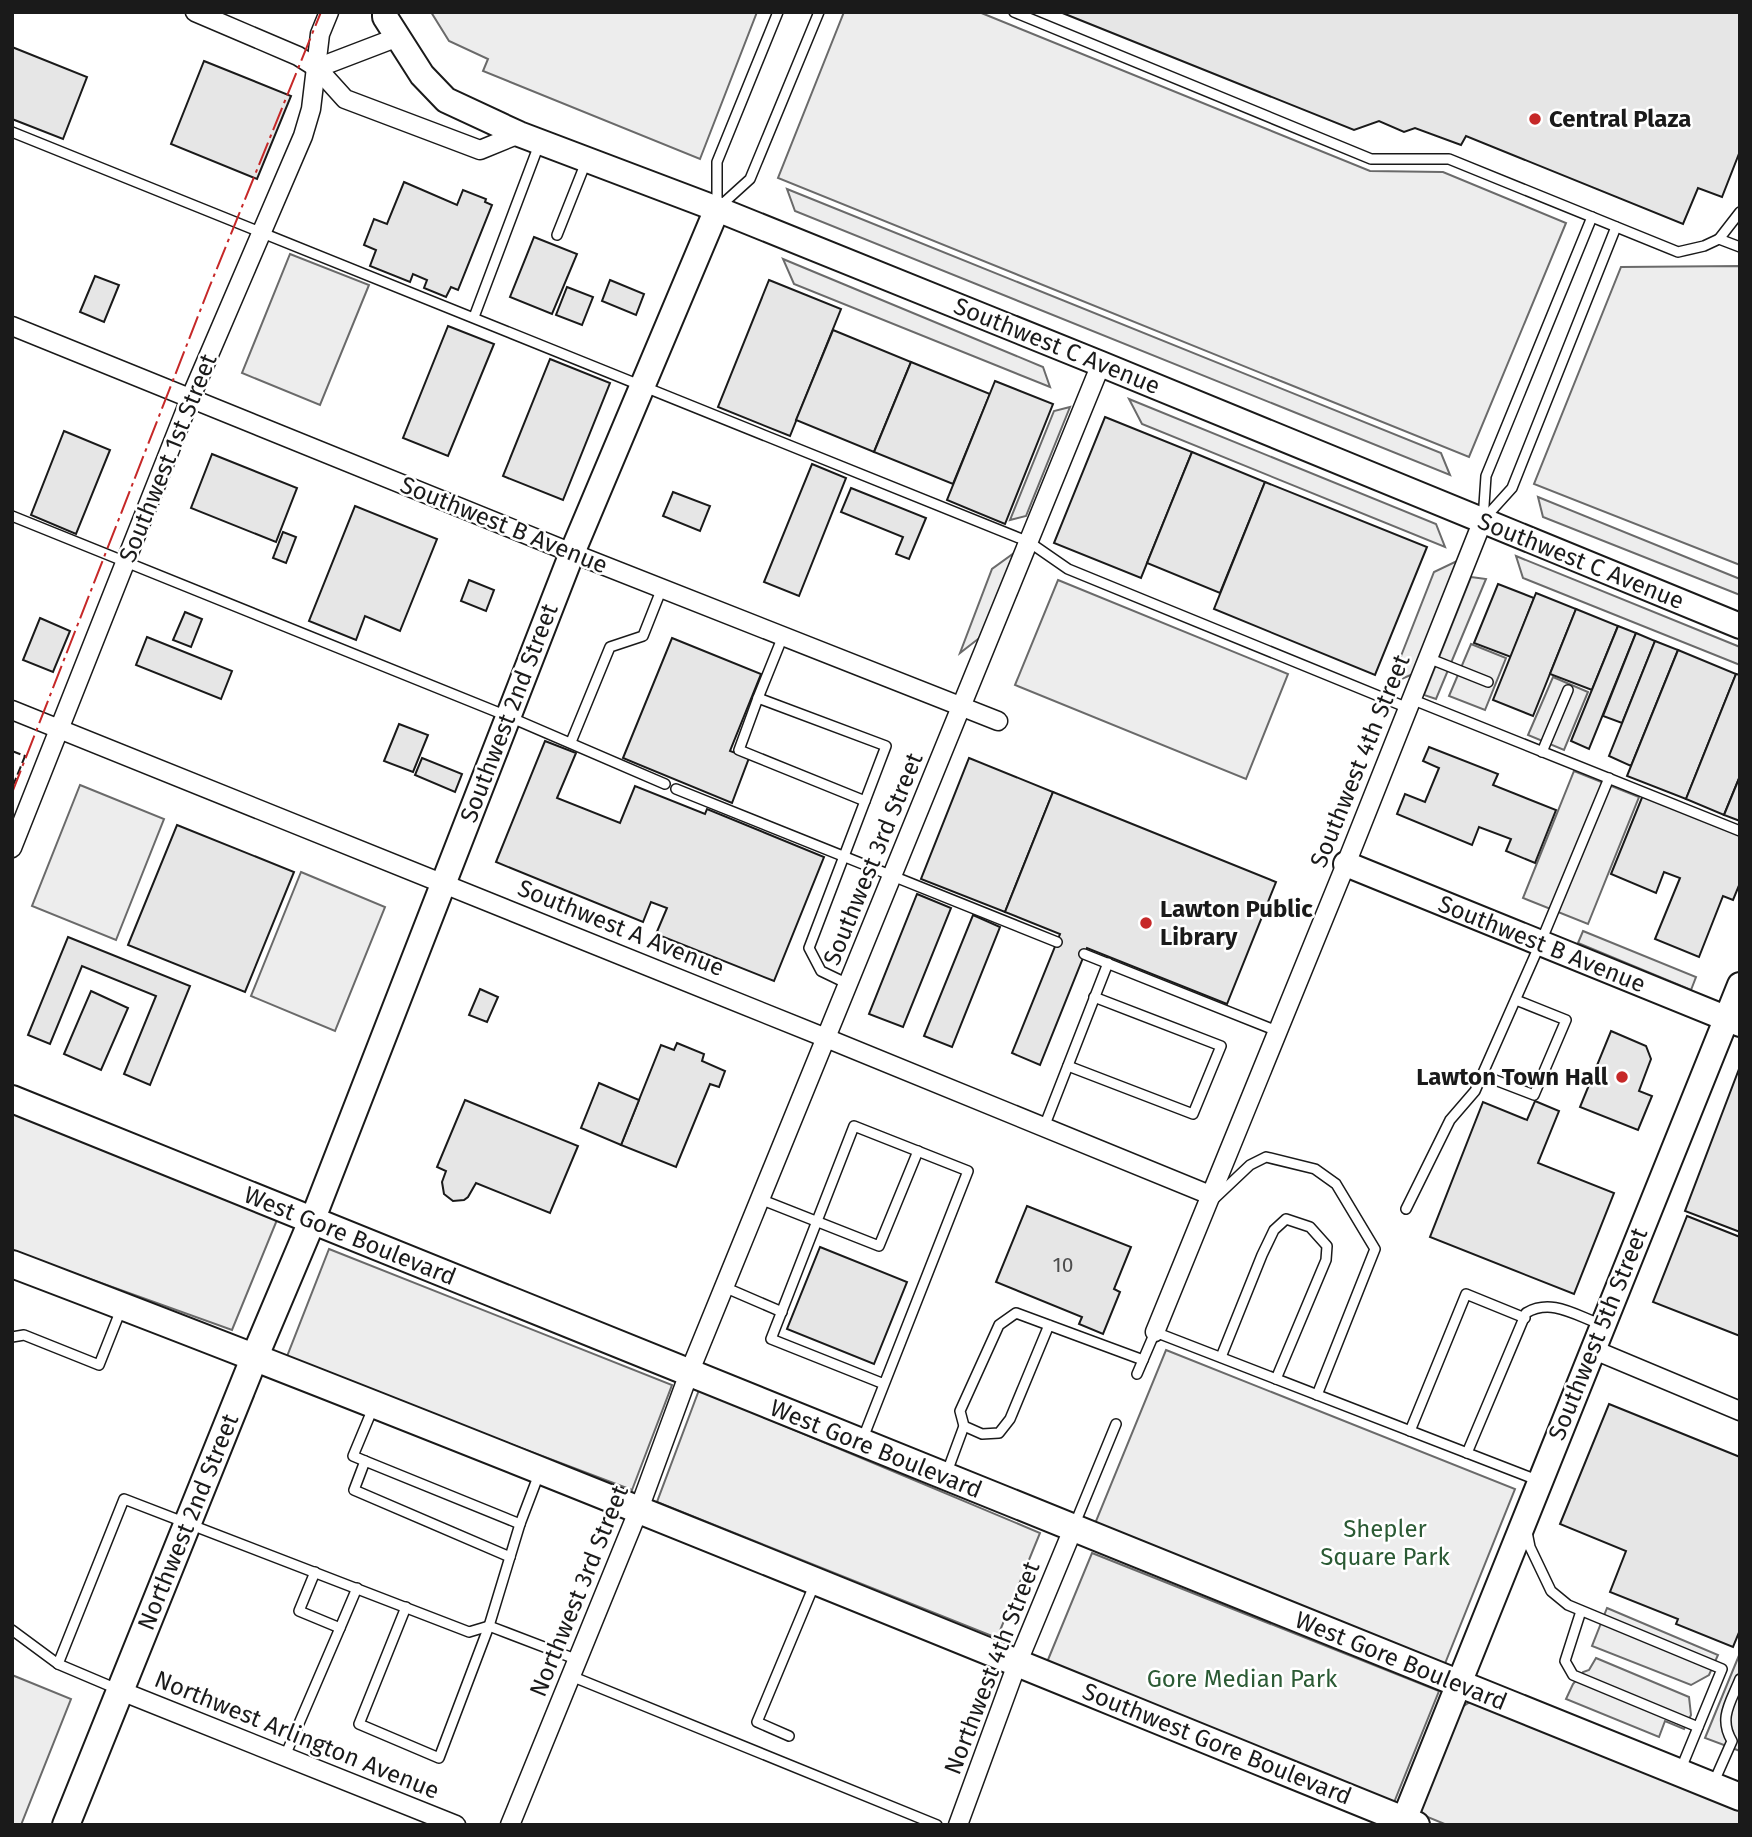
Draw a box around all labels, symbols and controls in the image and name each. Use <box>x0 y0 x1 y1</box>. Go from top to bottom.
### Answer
place label: Central Plaza <box>1549 105 1691 133</box>
marker: Central Plaza <box>1527 111 1543 127</box>
street label: Southwest C Avenue <box>950 292 1164 400</box>
street label: Southwest 1st Street <box>113 350 223 566</box>
street label: Southwest B Avenue <box>396 471 612 579</box>
street label: Southwest C Avenue <box>1474 507 1688 615</box>
street label: Southwest 2nd Street <box>454 599 564 826</box>
street label: Southwest 4th Street <box>1304 650 1416 872</box>
street label: Southwest 3rd Street <box>818 748 929 969</box>
street label: Southwest A Avenue <box>514 874 728 982</box>
street label: Southwest B Avenue <box>1434 890 1650 998</box>
place label: Lawton Public Library <box>1160 895 1313 951</box>
marker: Lawton Public Library <box>1138 915 1154 931</box>
place label: Lawton Town Hall <box>1416 1063 1609 1091</box>
marker: Lawton Town Hall <box>1614 1069 1630 1085</box>
street label: West Gore Boulevard <box>240 1181 460 1291</box>
street label: Southwest 5th Street <box>1543 1224 1654 1444</box>
house number: 10 <box>1053 1252 1073 1278</box>
street label: West Gore Boulevard <box>766 1394 986 1504</box>
street label: Northwest 2nd Street <box>132 1409 244 1634</box>
street label: Northwest 3rd Street <box>524 1481 634 1701</box>
park label: Shepler Square Park <box>1320 1515 1451 1571</box>
street label: Northwest 4th Street <box>938 1557 1046 1778</box>
street label: West Gore Boulevard <box>1291 1606 1511 1716</box>
street label: Northwest Arlington Avenue <box>151 1665 443 1805</box>
park label: Gore Median Park <box>1147 1665 1338 1693</box>
street label: Southwest Gore Boulevard <box>1079 1677 1355 1811</box>

